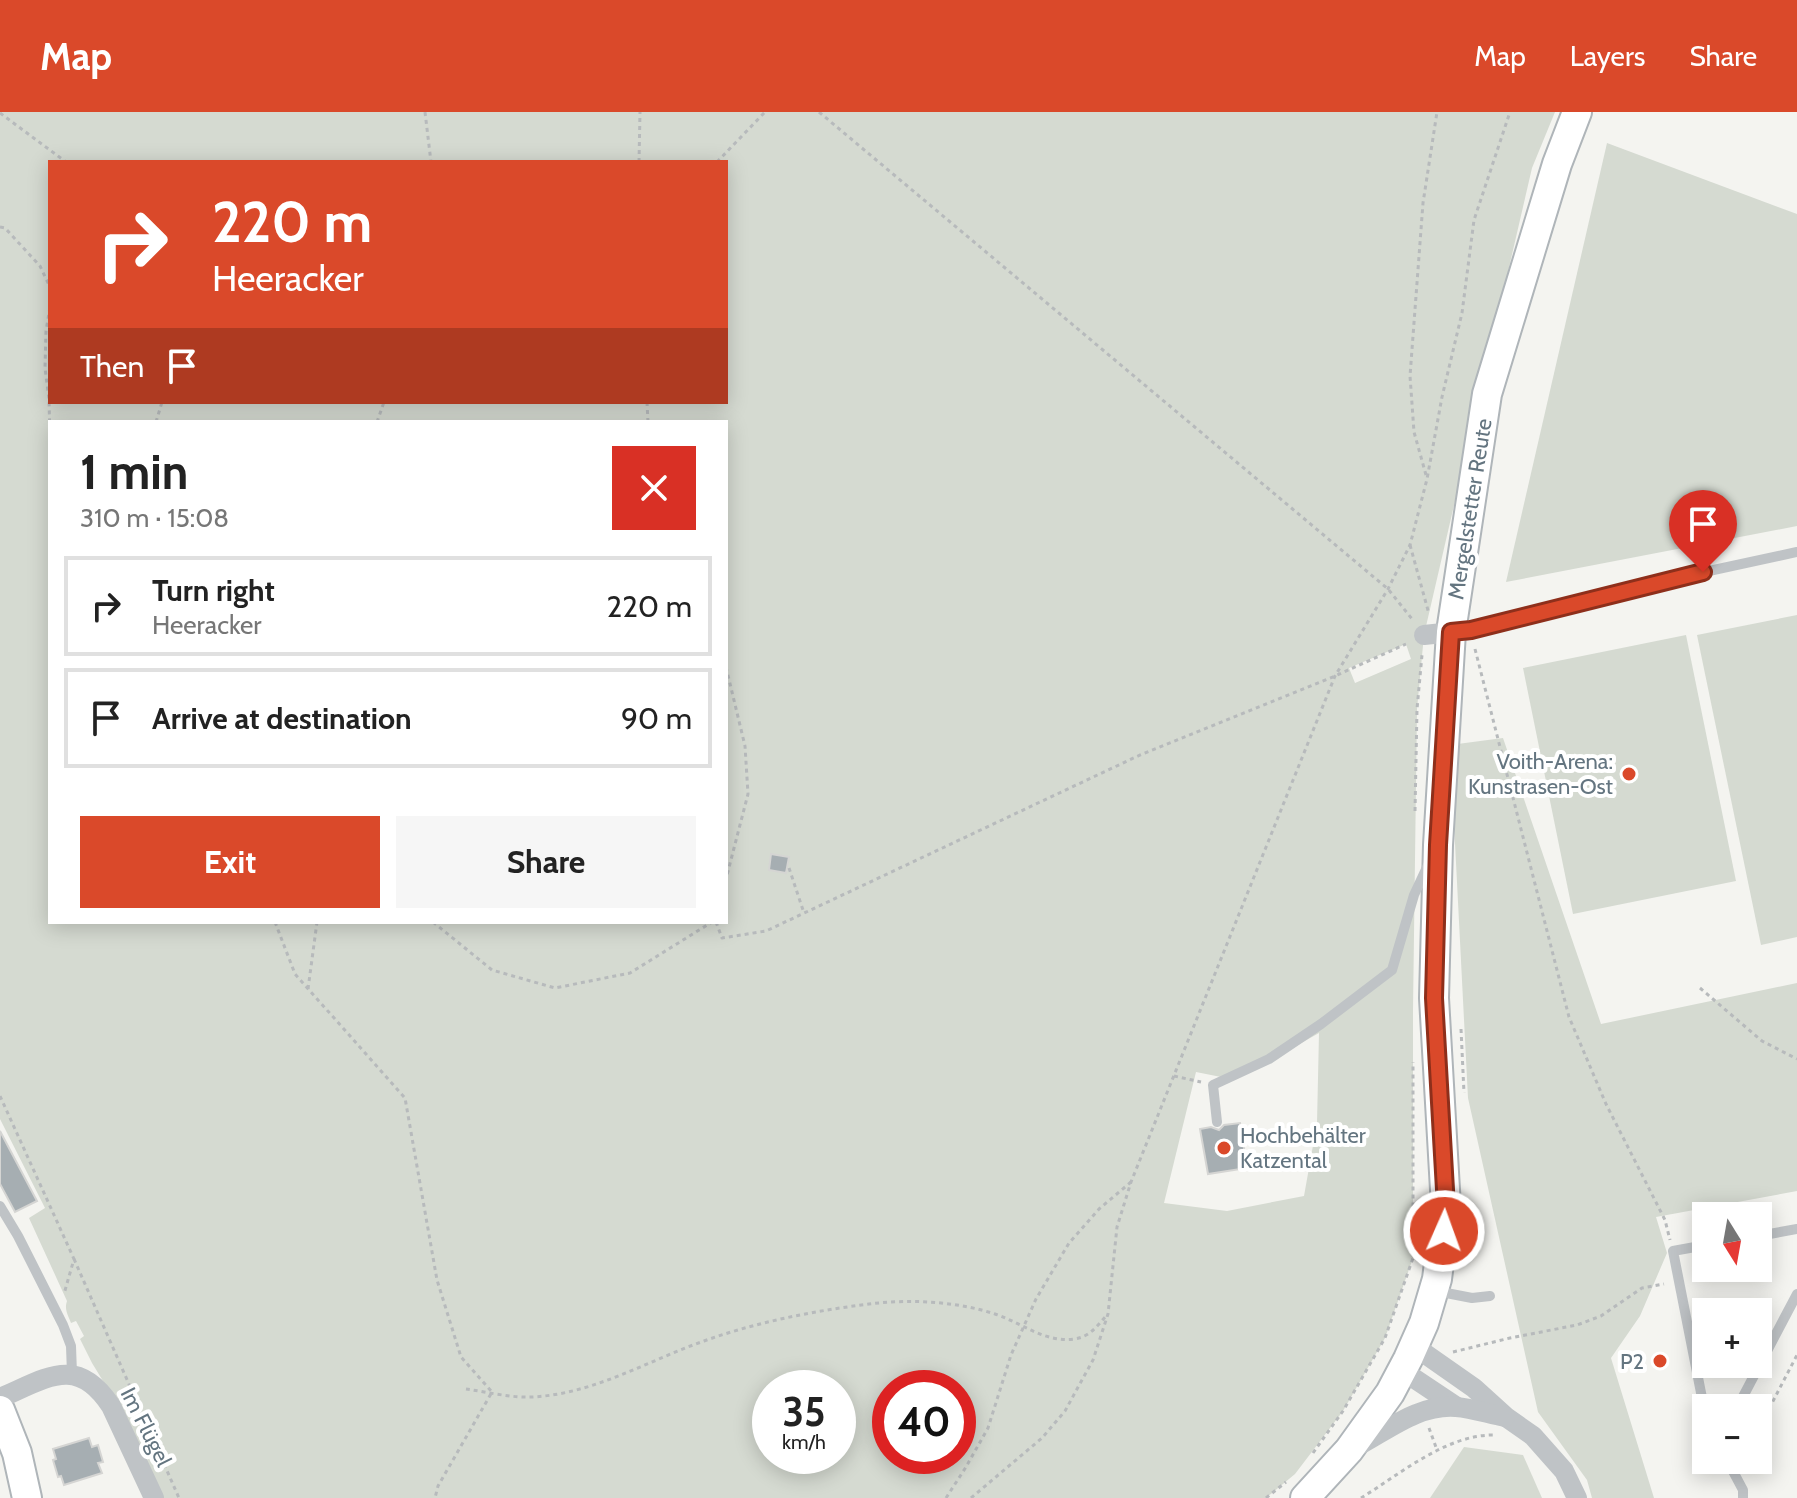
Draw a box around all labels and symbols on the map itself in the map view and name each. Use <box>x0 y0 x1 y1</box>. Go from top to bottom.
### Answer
street label: Mergelstetter Reute <box>1442 417 1498 601</box>
pin <box>1669 490 1737 572</box>
place label: Voith-Arena: Kunstrasen-Ost <box>1468 748 1614 800</box>
marker: Voith-Arena: Kunstrasen-Ost <box>1620 765 1638 783</box>
place label: Hochbehälter Katzental <box>1240 1122 1366 1174</box>
marker: Hochbehälter Katzental <box>1215 1139 1233 1157</box>
position arrow <box>1402 1189 1486 1273</box>
north arrow <box>1692 1202 1772 1282</box>
place label: P2 <box>1620 1348 1644 1375</box>
marker: P2 <box>1651 1352 1669 1370</box>
speed limit sign: 40 <box>872 1370 976 1474</box>
street label: Im Flügel <box>115 1383 178 1472</box>

